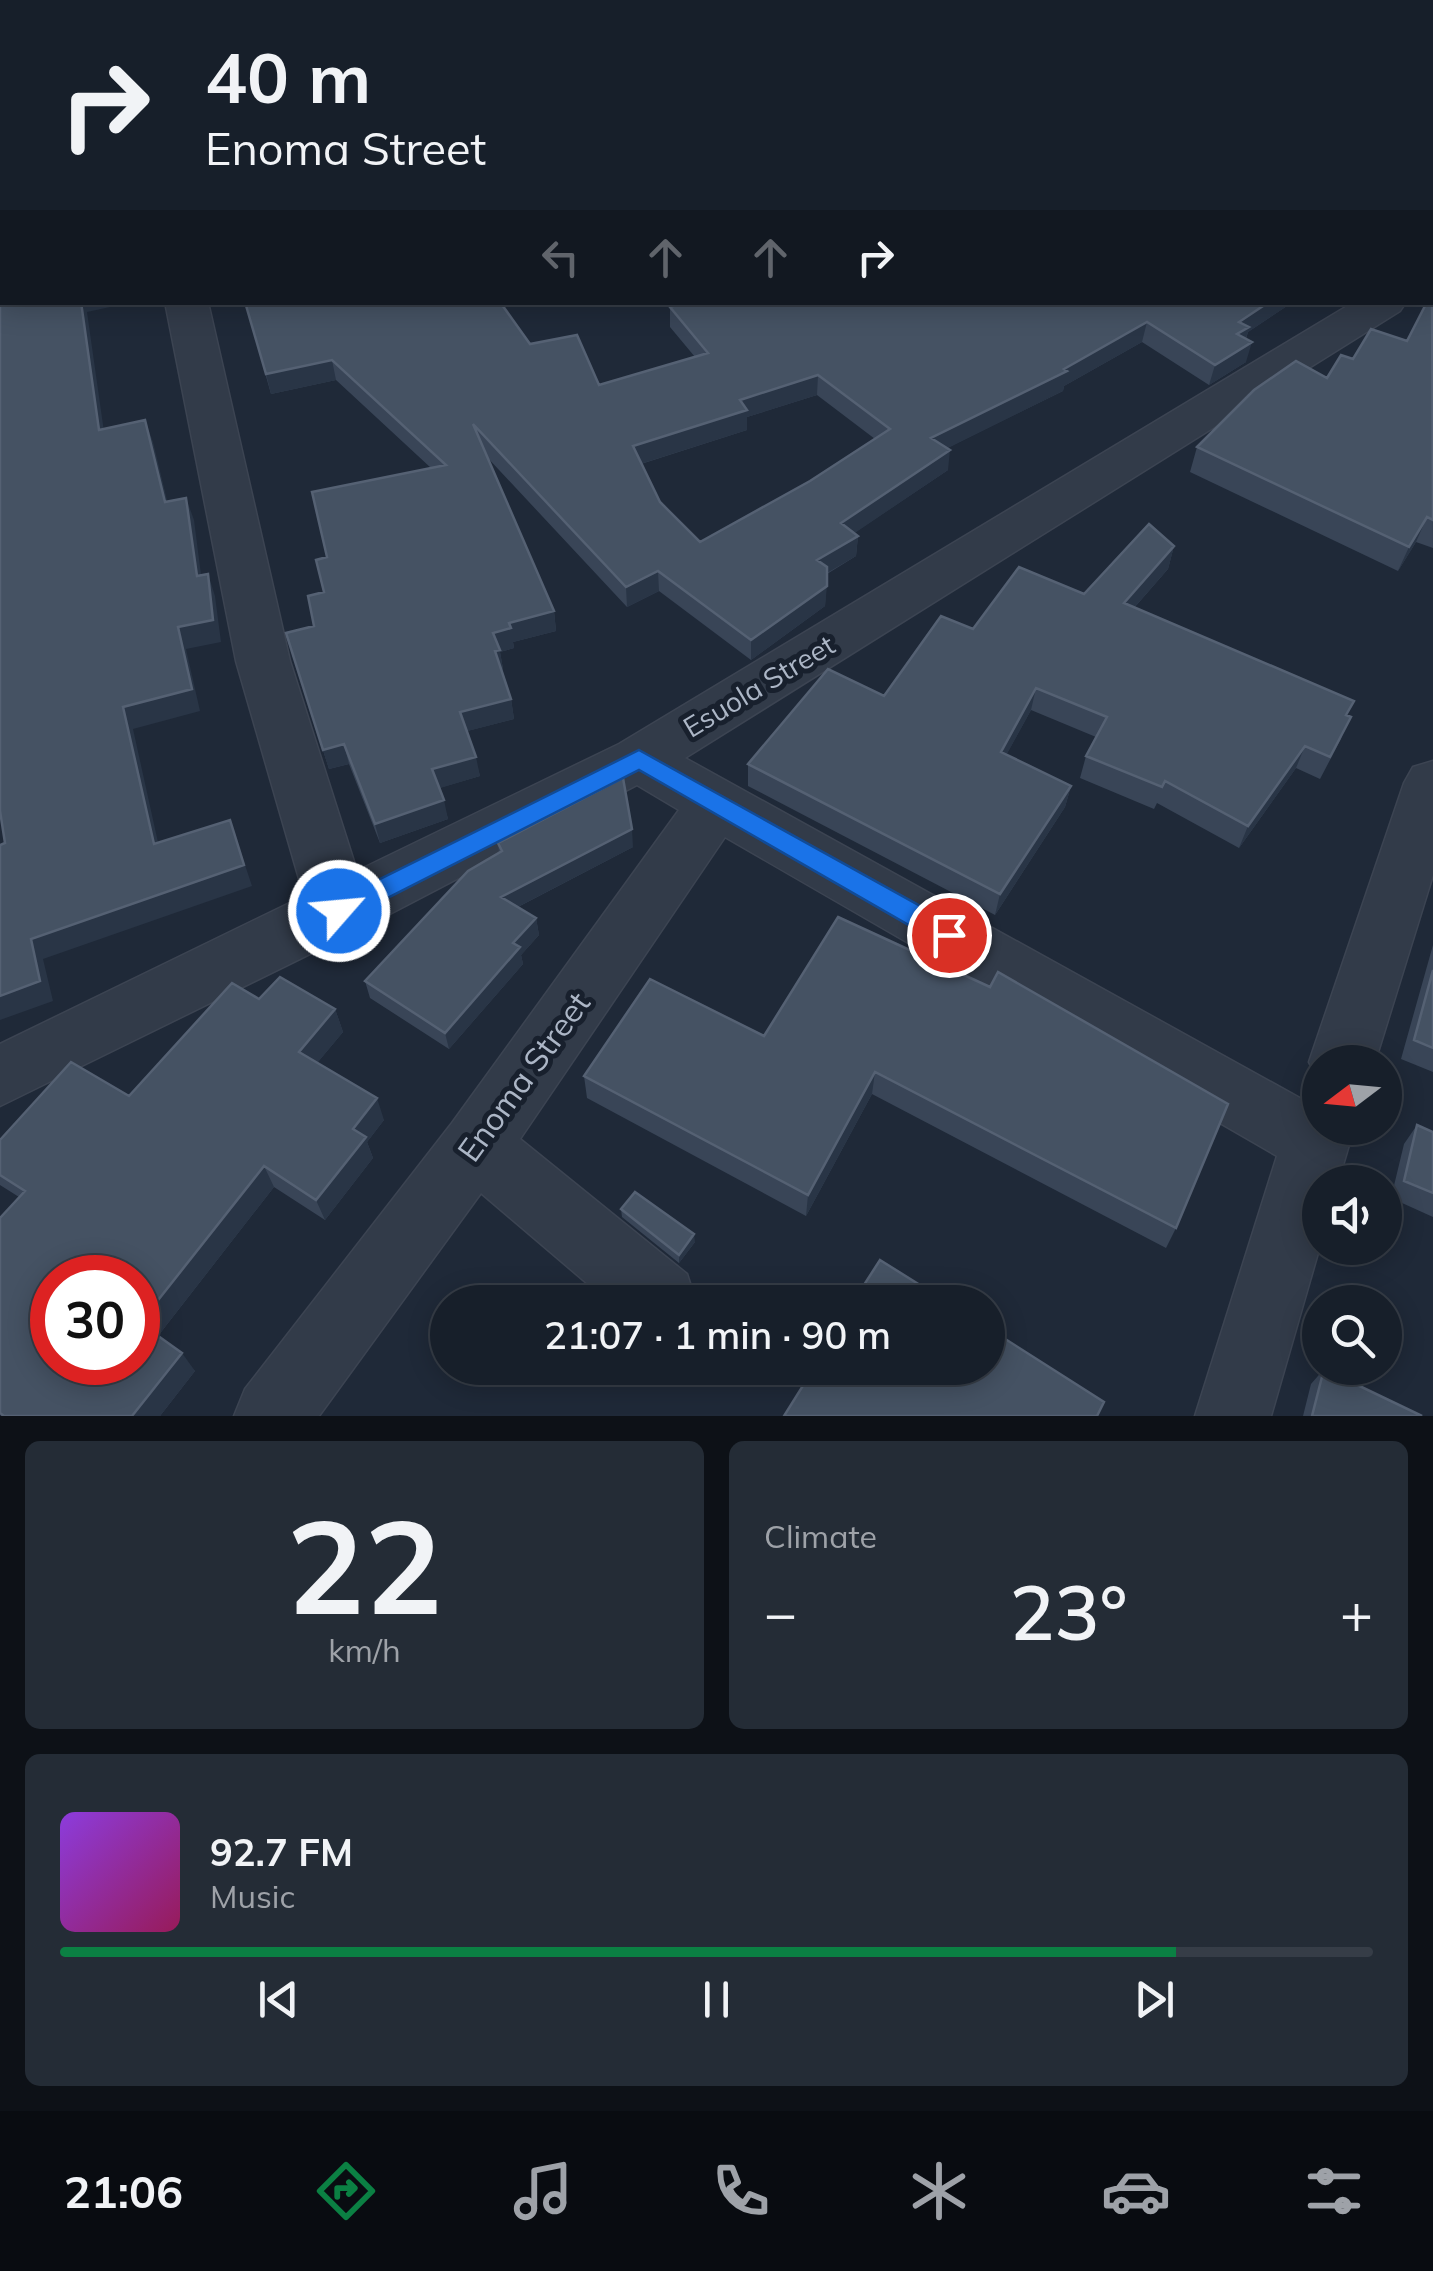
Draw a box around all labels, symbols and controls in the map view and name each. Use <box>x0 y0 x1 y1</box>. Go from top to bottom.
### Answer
text: 40 m <box>205 33 371 121</box>
icon: right <box>40 40 170 170</box>
text: Enoma Street <box>205 120 486 176</box>
icon: left <box>533 230 588 285</box>
icon: ahead <box>638 230 693 285</box>
icon: ahead <box>743 230 798 285</box>
icon: right <box>848 230 903 285</box>
street label: Esuola Street <box>677 627 841 744</box>
position arrow <box>287 859 391 963</box>
pin <box>907 893 992 978</box>
icon: arrive <box>922 908 977 963</box>
street label: Enoma Street <box>448 984 598 1169</box>
north arrow <box>1302 1045 1402 1145</box>
map controls <box>1302 1045 1402 1385</box>
button: sound <box>1302 1165 1402 1265</box>
speed limit sign: 30 <box>30 1255 160 1385</box>
button: search <box>1302 1285 1402 1385</box>
text: 21:07 · 1 min · 90 m <box>544 1311 891 1359</box>
text: 22 <box>286 1483 443 1647</box>
text: Climate <box>764 1516 877 1556</box>
text: 23° <box>1009 1565 1128 1659</box>
text: − <box>764 1578 797 1647</box>
text: + <box>1340 1578 1373 1647</box>
text: km/h <box>328 1630 401 1670</box>
text: 92.7 FM <box>210 1828 353 1876</box>
text: Music <box>210 1876 295 1916</box>
icon: previous <box>251 1972 306 2027</box>
icon: pause <box>689 1972 744 2027</box>
icon: next <box>1127 1972 1182 2027</box>
icon: directions <box>311 2156 381 2226</box>
icon: music <box>508 2156 578 2226</box>
icon: phone <box>706 2156 776 2226</box>
icon: climate <box>904 2156 974 2226</box>
icon: car <box>1101 2156 1171 2226</box>
icon: filters <box>1299 2156 1369 2226</box>
text: 21:06 <box>64 2163 183 2219</box>

